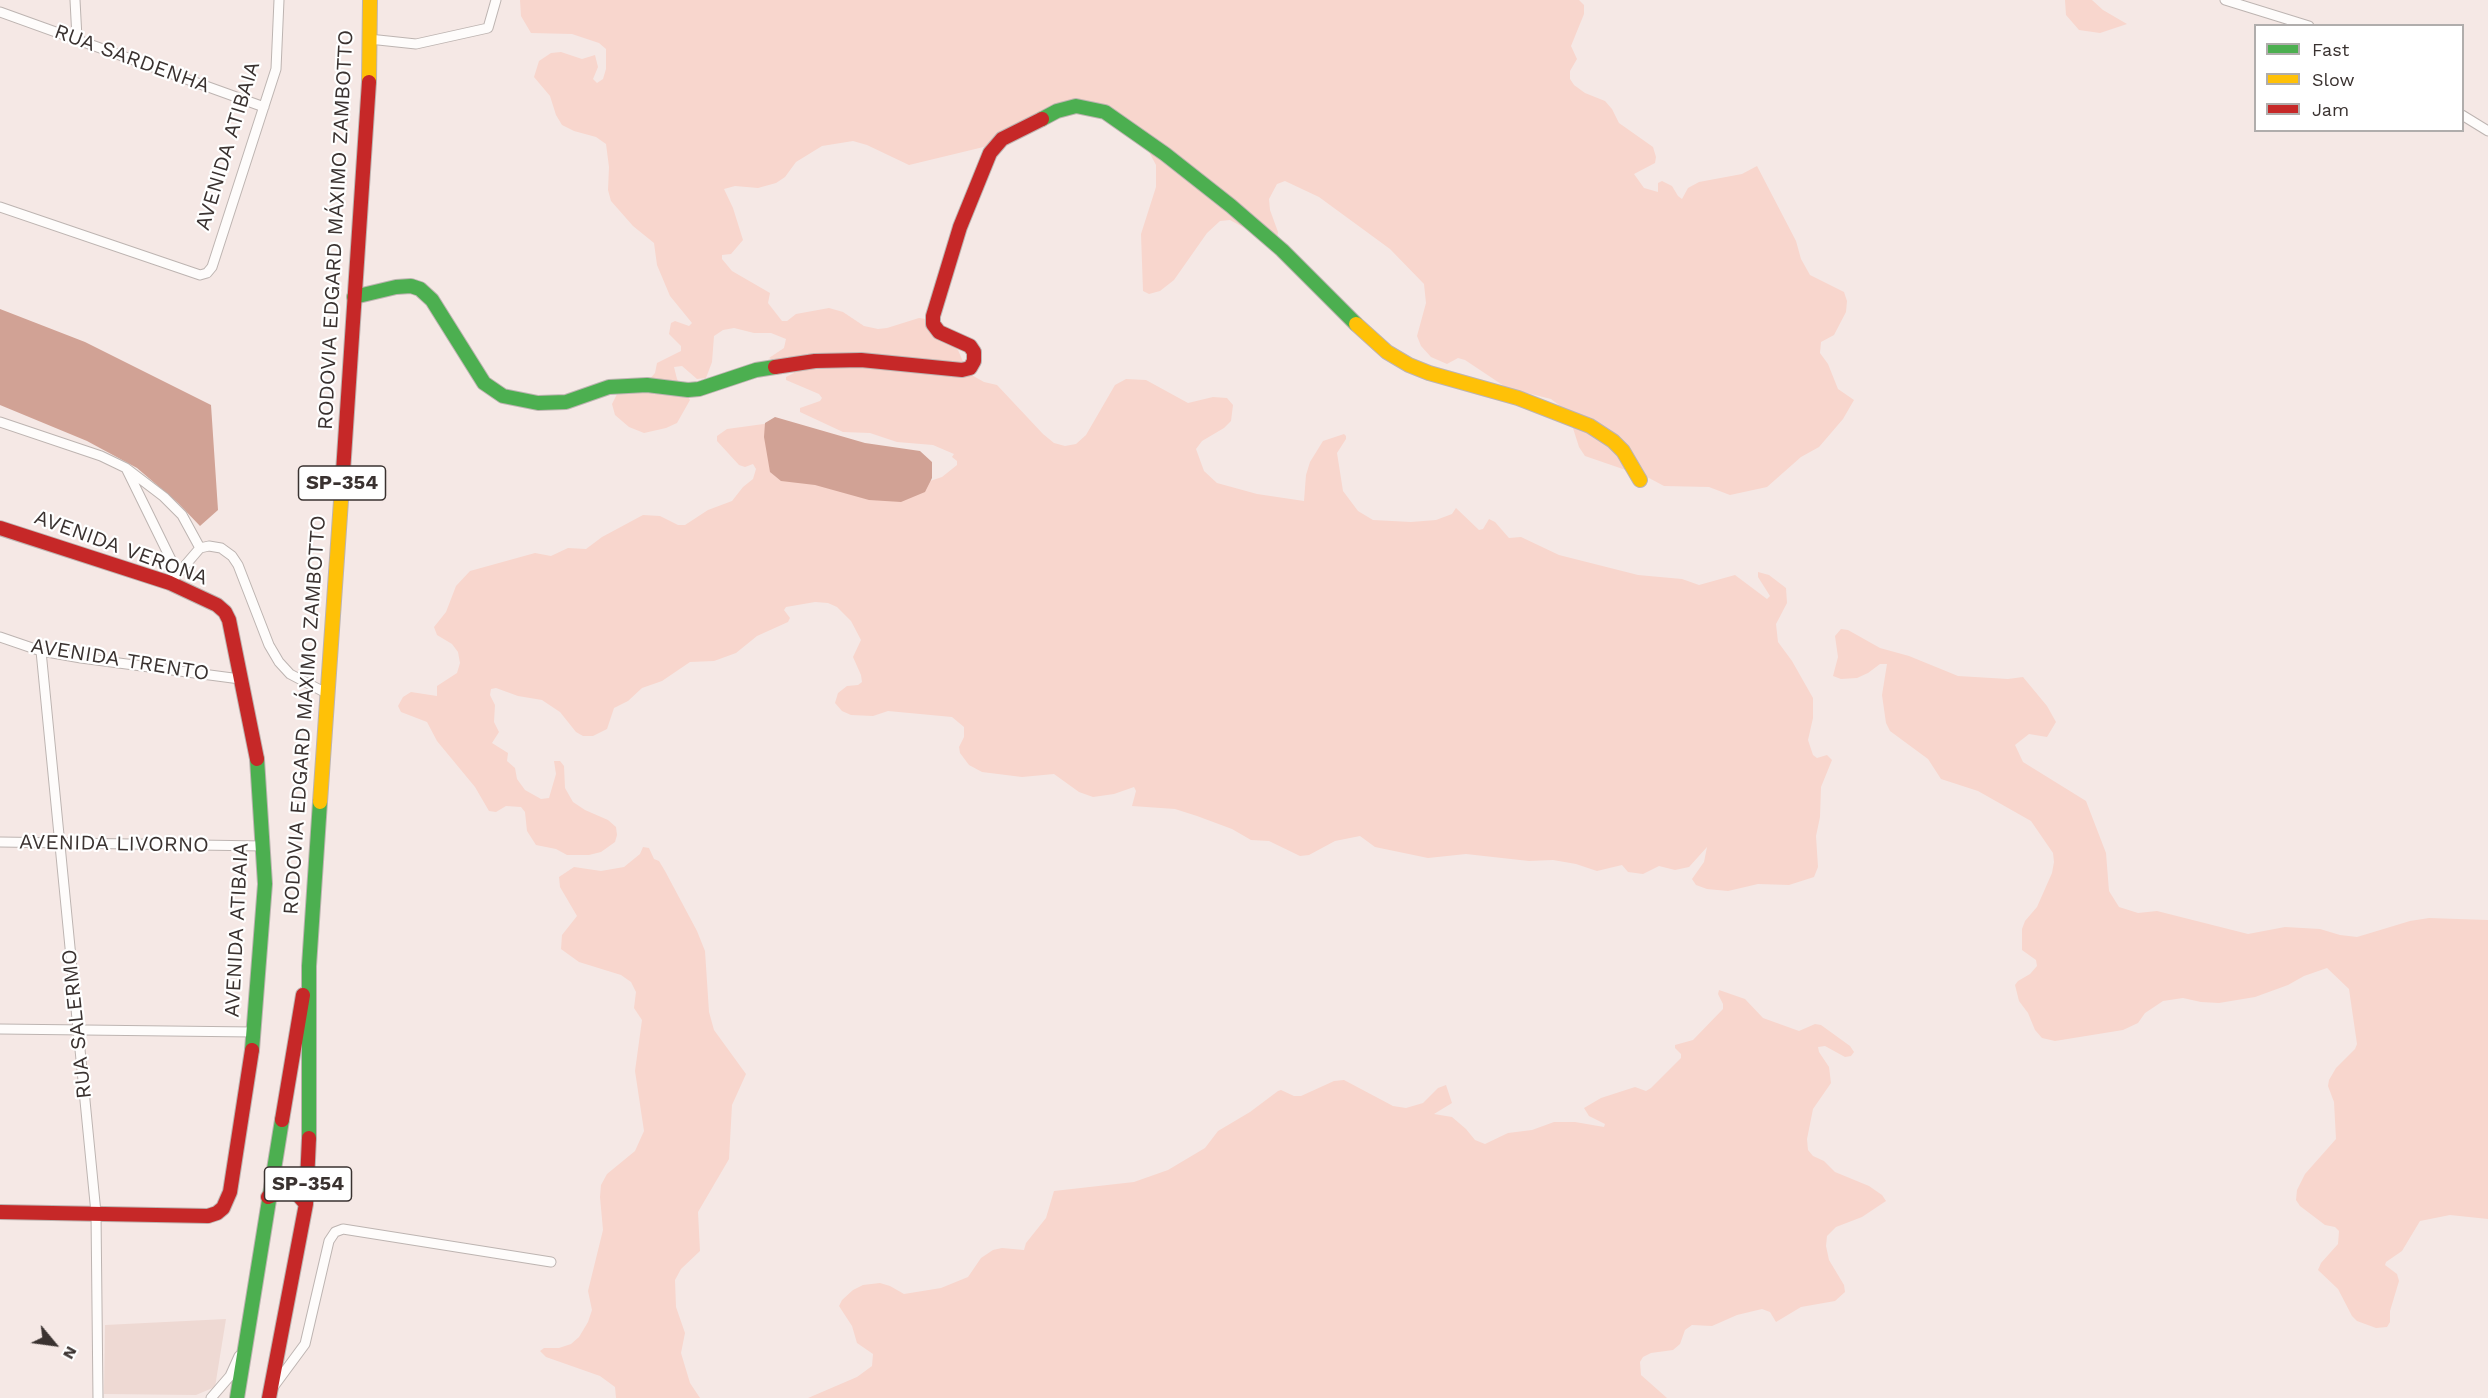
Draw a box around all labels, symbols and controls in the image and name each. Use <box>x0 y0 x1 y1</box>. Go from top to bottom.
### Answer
street label: RUA SARDENHA <box>51 19 213 99</box>
legend <box>2254 24 2464 132</box>
street label: RODOVIA EDGARD MÁXIMO ZAMBOTTO <box>313 29 359 431</box>
text: Fast <box>2312 39 2349 60</box>
street label: AVENIDA ATIBAIA <box>190 59 266 233</box>
text: Slow <box>2312 69 2355 90</box>
text: Jam <box>2312 99 2349 120</box>
road number: SP-354 <box>298 466 386 500</box>
street label: AVENIDA VERONA <box>31 505 211 591</box>
street label: RODOVIA EDGARD MÁXIMO ZAMBOTTO <box>278 514 332 916</box>
street label: AVENIDA TRENTO <box>29 633 211 687</box>
street label: AVENIDA LIVORNO <box>19 830 209 858</box>
street label: AVENIDA ATIBAIA <box>220 842 254 1018</box>
street label: RUA SALERMO <box>57 948 97 1100</box>
road number: SP-354 <box>264 1167 352 1201</box>
north arrow <box>24 1314 84 1374</box>
text: N <box>59 1343 81 1363</box>

